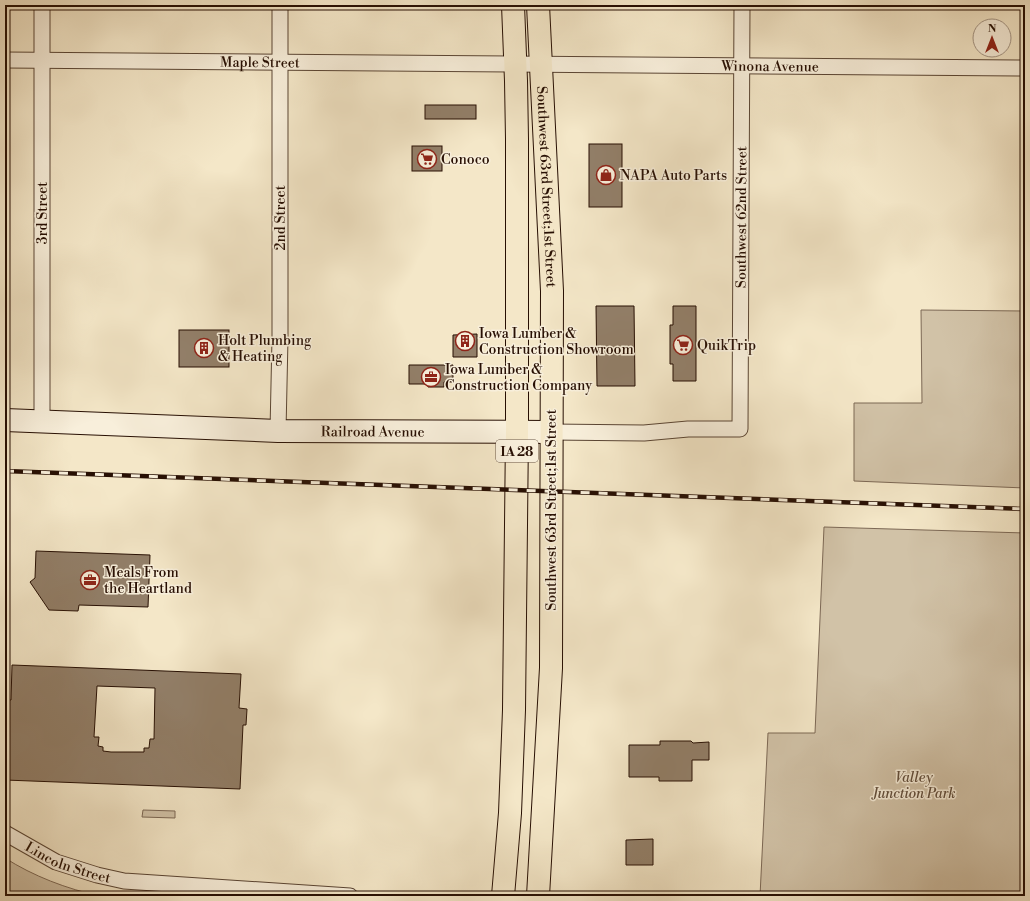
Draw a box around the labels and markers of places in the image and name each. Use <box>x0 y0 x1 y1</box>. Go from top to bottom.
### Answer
supermarket icon: Conoco <box>416 148 438 170</box>
place label: Conoco <box>441 151 490 169</box>
shop icon: NAPA Auto Parts <box>595 164 617 186</box>
place label: NAPA Auto Parts <box>620 167 727 185</box>
place label: Iowa Lumber & Construction Showroom <box>479 325 634 359</box>
building icon: Iowa Lumber & Construction Showroom <box>454 330 476 352</box>
place label: Holt Plumbing & Heating <box>218 332 312 366</box>
supermarket icon: QuikTrip <box>672 334 694 356</box>
building icon: Holt Plumbing & Heating <box>193 337 215 359</box>
place label: QuikTrip <box>697 337 756 355</box>
place label: Iowa Lumber & Construction Company <box>445 361 592 395</box>
office icon: Iowa Lumber & Construction Company <box>420 366 442 388</box>
place label: Meals From the Heartland <box>104 564 192 598</box>
office icon: Meals From the Heartland <box>79 569 101 591</box>

